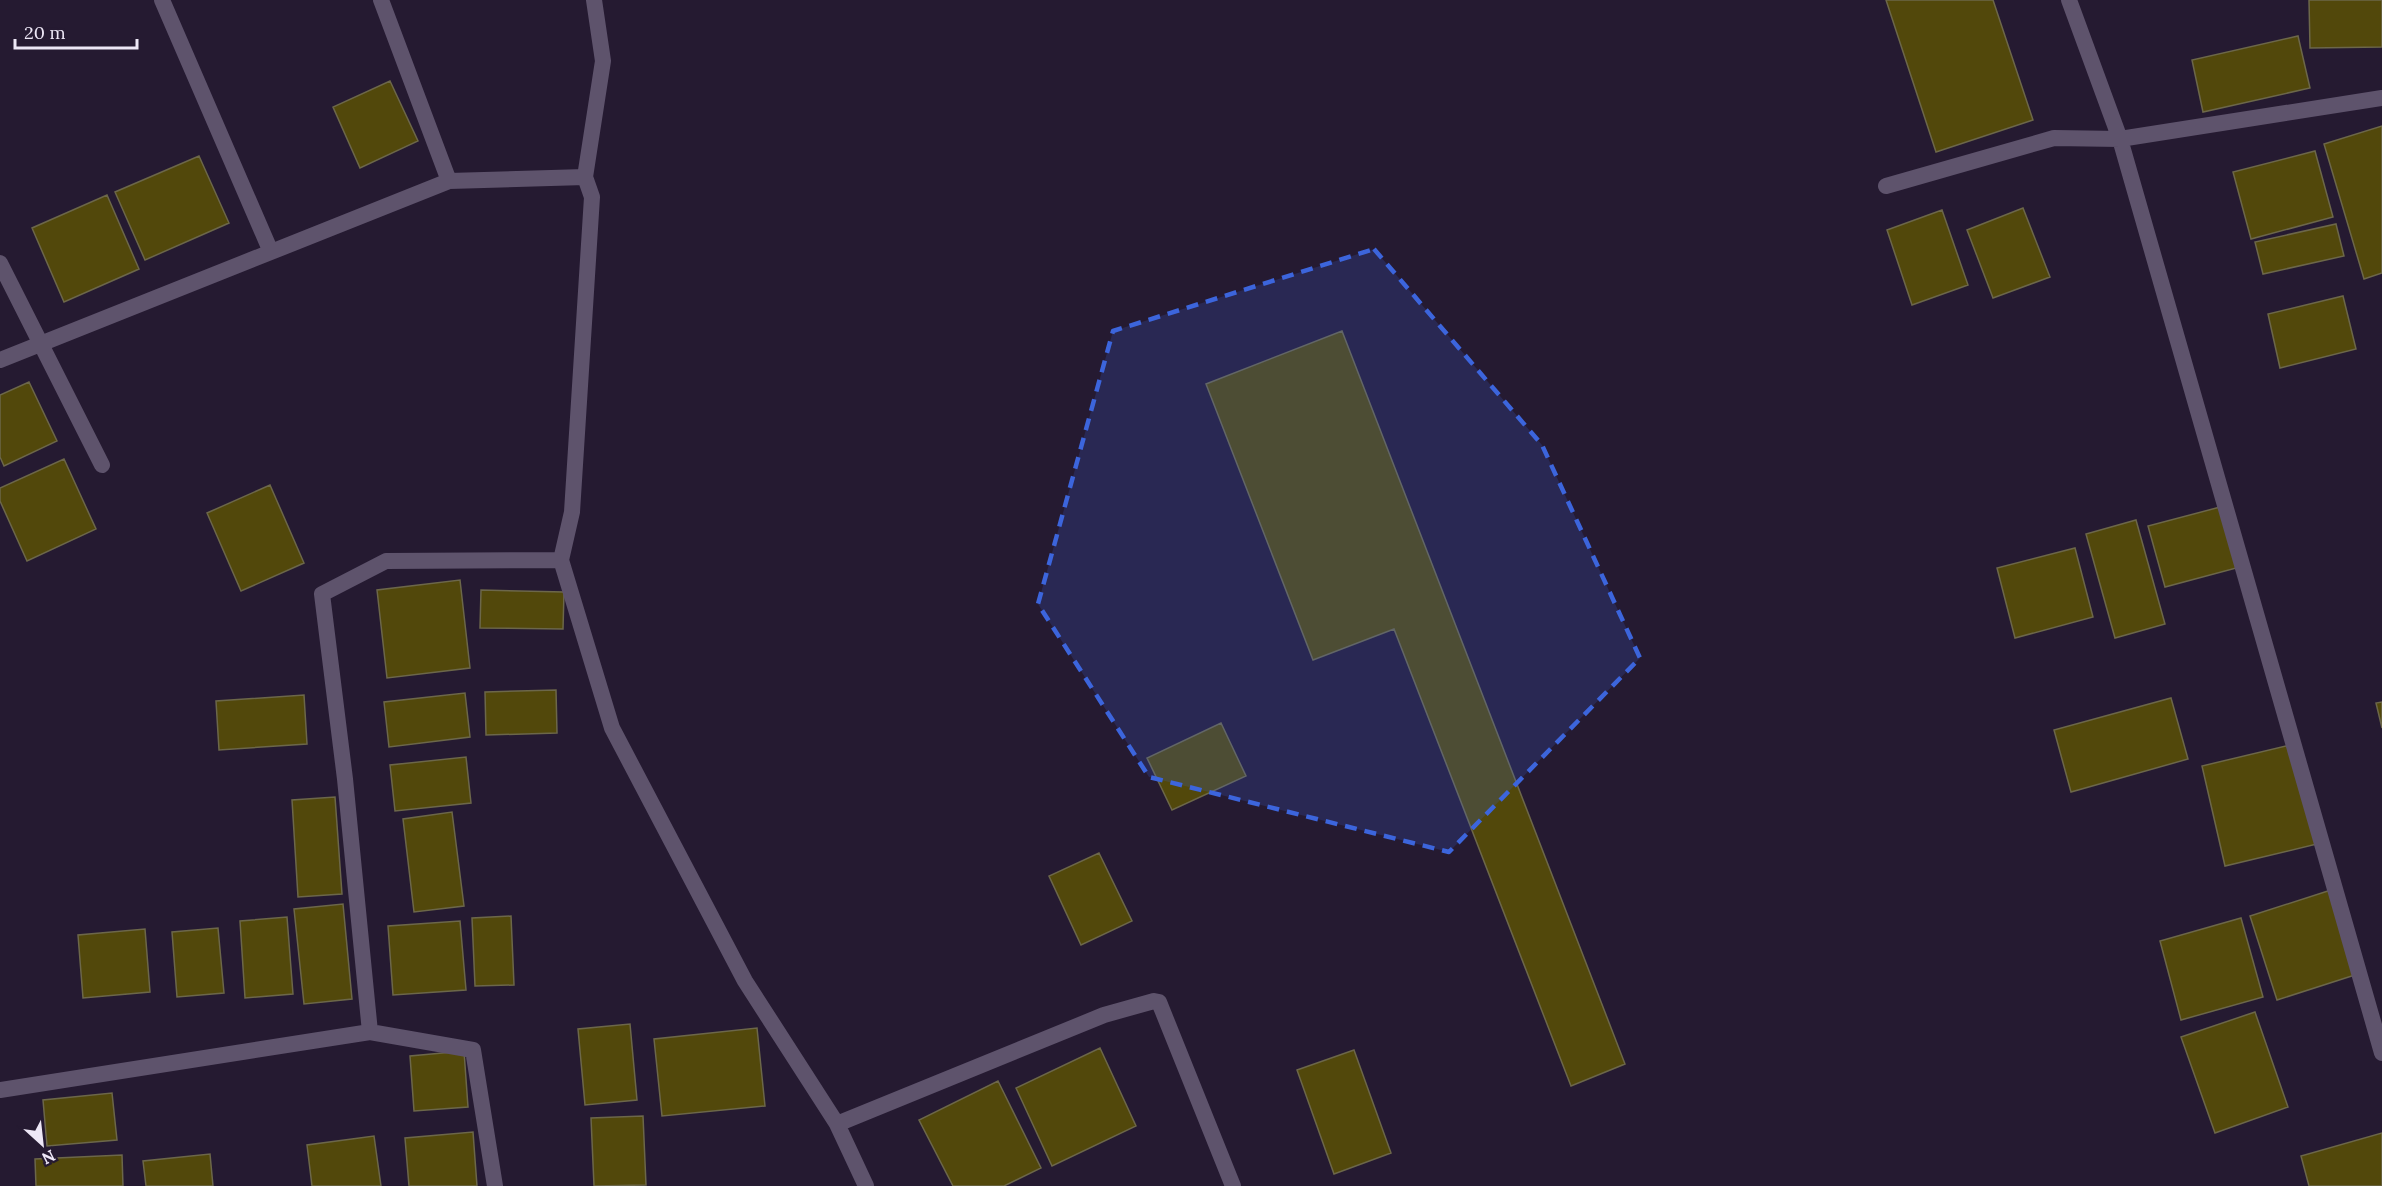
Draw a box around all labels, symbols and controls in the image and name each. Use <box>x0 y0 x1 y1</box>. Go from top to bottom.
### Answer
scale bar <box>15 12 136 50</box>
text: 20 m <box>24 21 66 44</box>
north arrow <box>12 1114 72 1174</box>
text: N <box>39 1146 59 1169</box>

